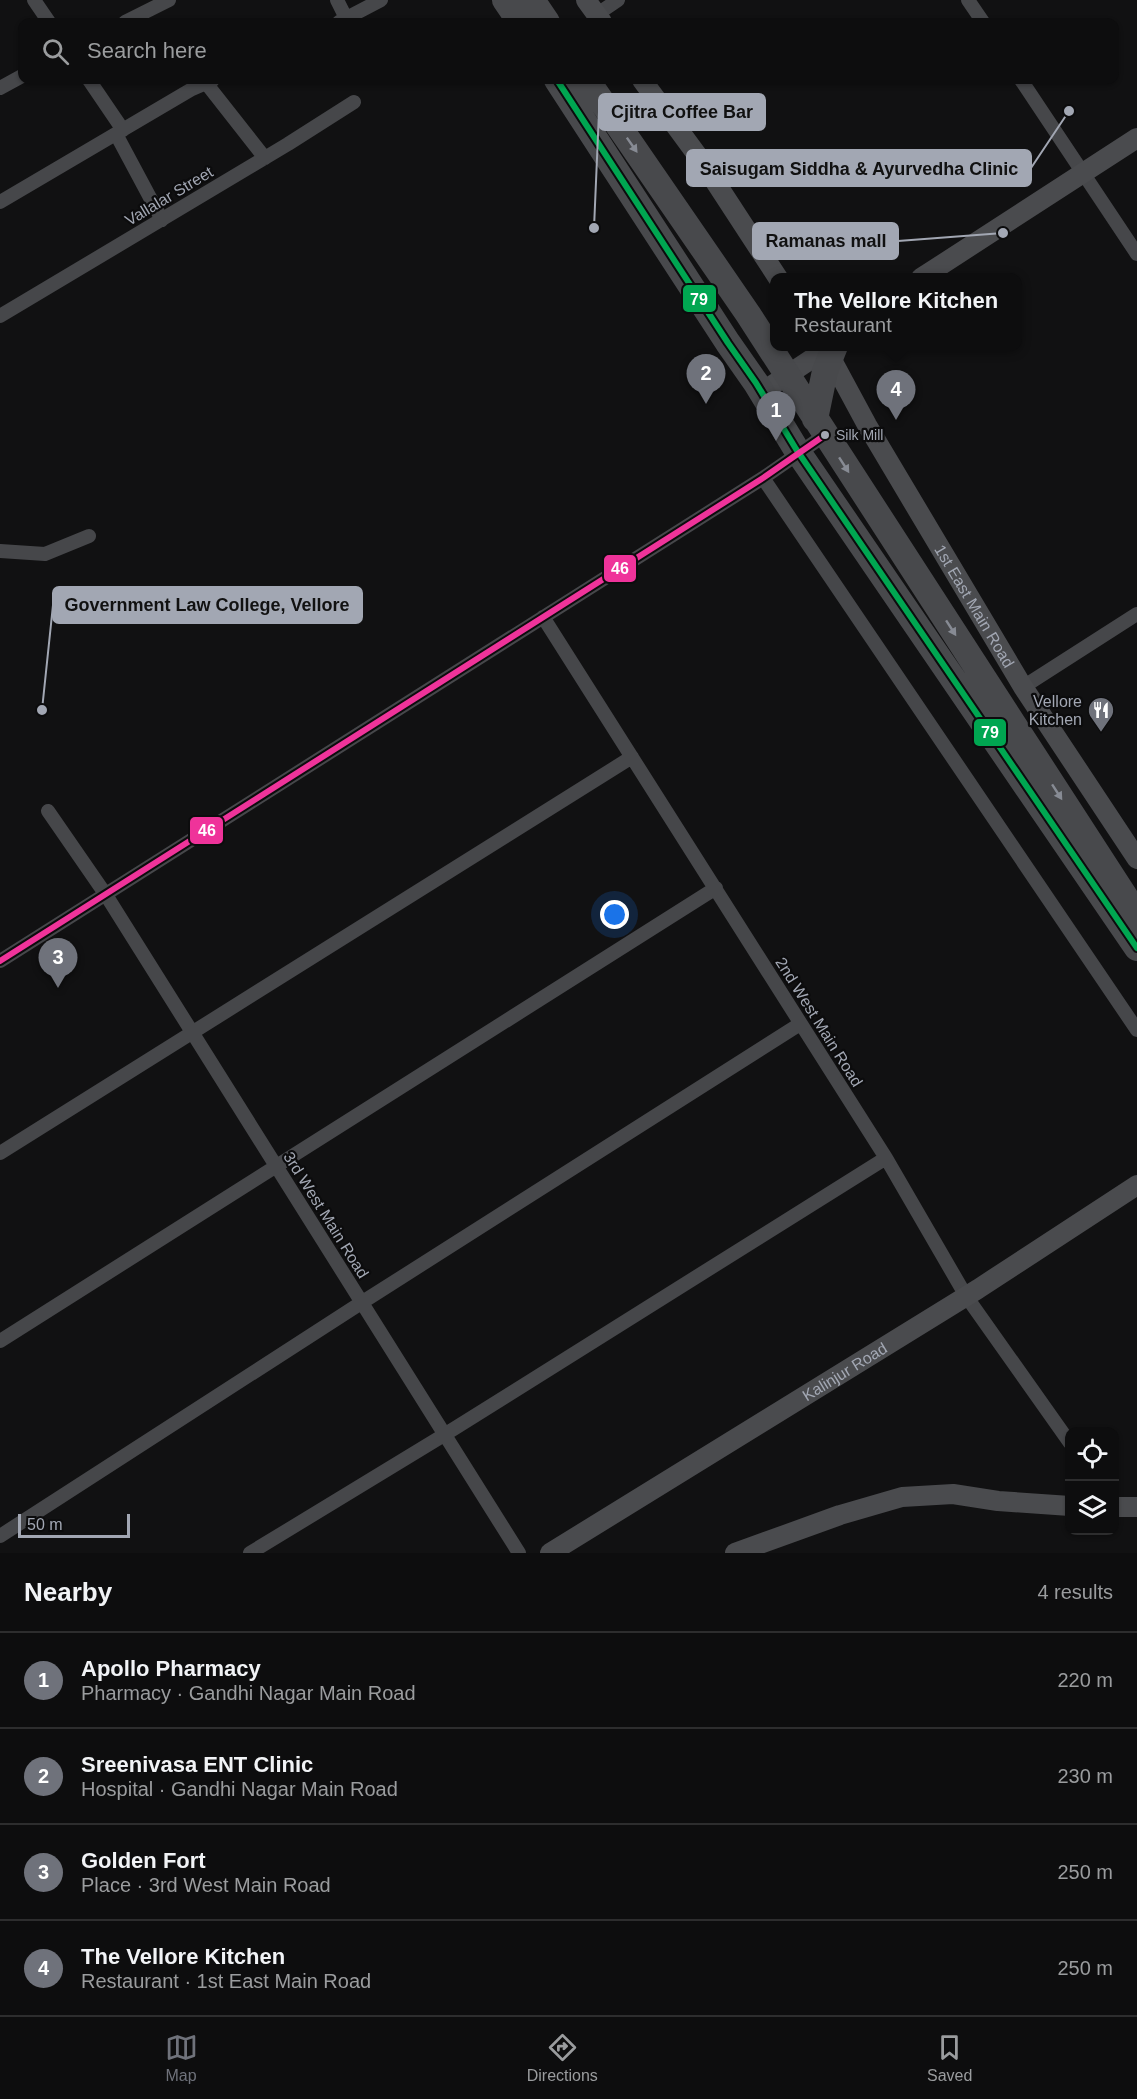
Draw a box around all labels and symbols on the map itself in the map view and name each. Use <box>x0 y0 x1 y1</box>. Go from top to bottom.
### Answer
callout: Cjitra Coffee Bar <box>599 94 765 130</box>
text: Cjitra Coffee Bar <box>611 102 753 122</box>
one-way arrow <box>626 137 637 153</box>
callout: Saisugam Siddha & Ayurvedha Clinic <box>687 150 1031 186</box>
text: Saisugam Siddha & Ayurvedha Clinic <box>700 159 1018 179</box>
street label: Vallalar Street <box>122 163 216 229</box>
callout: Ramanas mall <box>753 223 898 259</box>
text: Ramanas mall <box>765 231 887 251</box>
line badge: 79 <box>682 284 717 313</box>
text: 79 <box>690 291 708 308</box>
pin: 2 <box>686 354 726 404</box>
pin: 4 <box>876 370 916 420</box>
pin: 1 <box>756 392 796 441</box>
place label: Silk Mill <box>836 427 883 443</box>
marker: Silk Mill <box>819 429 831 441</box>
one-way arrow <box>839 456 850 473</box>
street label: 1st East Main Road <box>932 542 1018 670</box>
line badge: 46 <box>603 554 637 583</box>
text: 46 <box>611 560 629 577</box>
callout: Government Law College, Vellore <box>53 587 362 623</box>
text: Government Law College, Vellore <box>64 595 350 615</box>
one-way arrow <box>945 620 956 636</box>
place label: Vellore Kitchen <box>1029 693 1082 728</box>
restaurant icon: Vellore Kitchen <box>1086 695 1116 733</box>
line badge: 79 <box>973 718 1007 747</box>
text: 79 <box>981 724 999 741</box>
one-way arrow <box>1051 783 1063 799</box>
line badge: 46 <box>189 816 224 845</box>
text: 46 <box>198 822 216 839</box>
your location <box>600 900 629 929</box>
pin: 3 <box>38 938 78 988</box>
street label: 2nd West Main Road <box>772 954 866 1090</box>
street label: 3rd West Main Road <box>280 1149 372 1281</box>
street label: Kalinjur Road <box>799 1339 890 1404</box>
scale bar <box>18 1511 130 1538</box>

